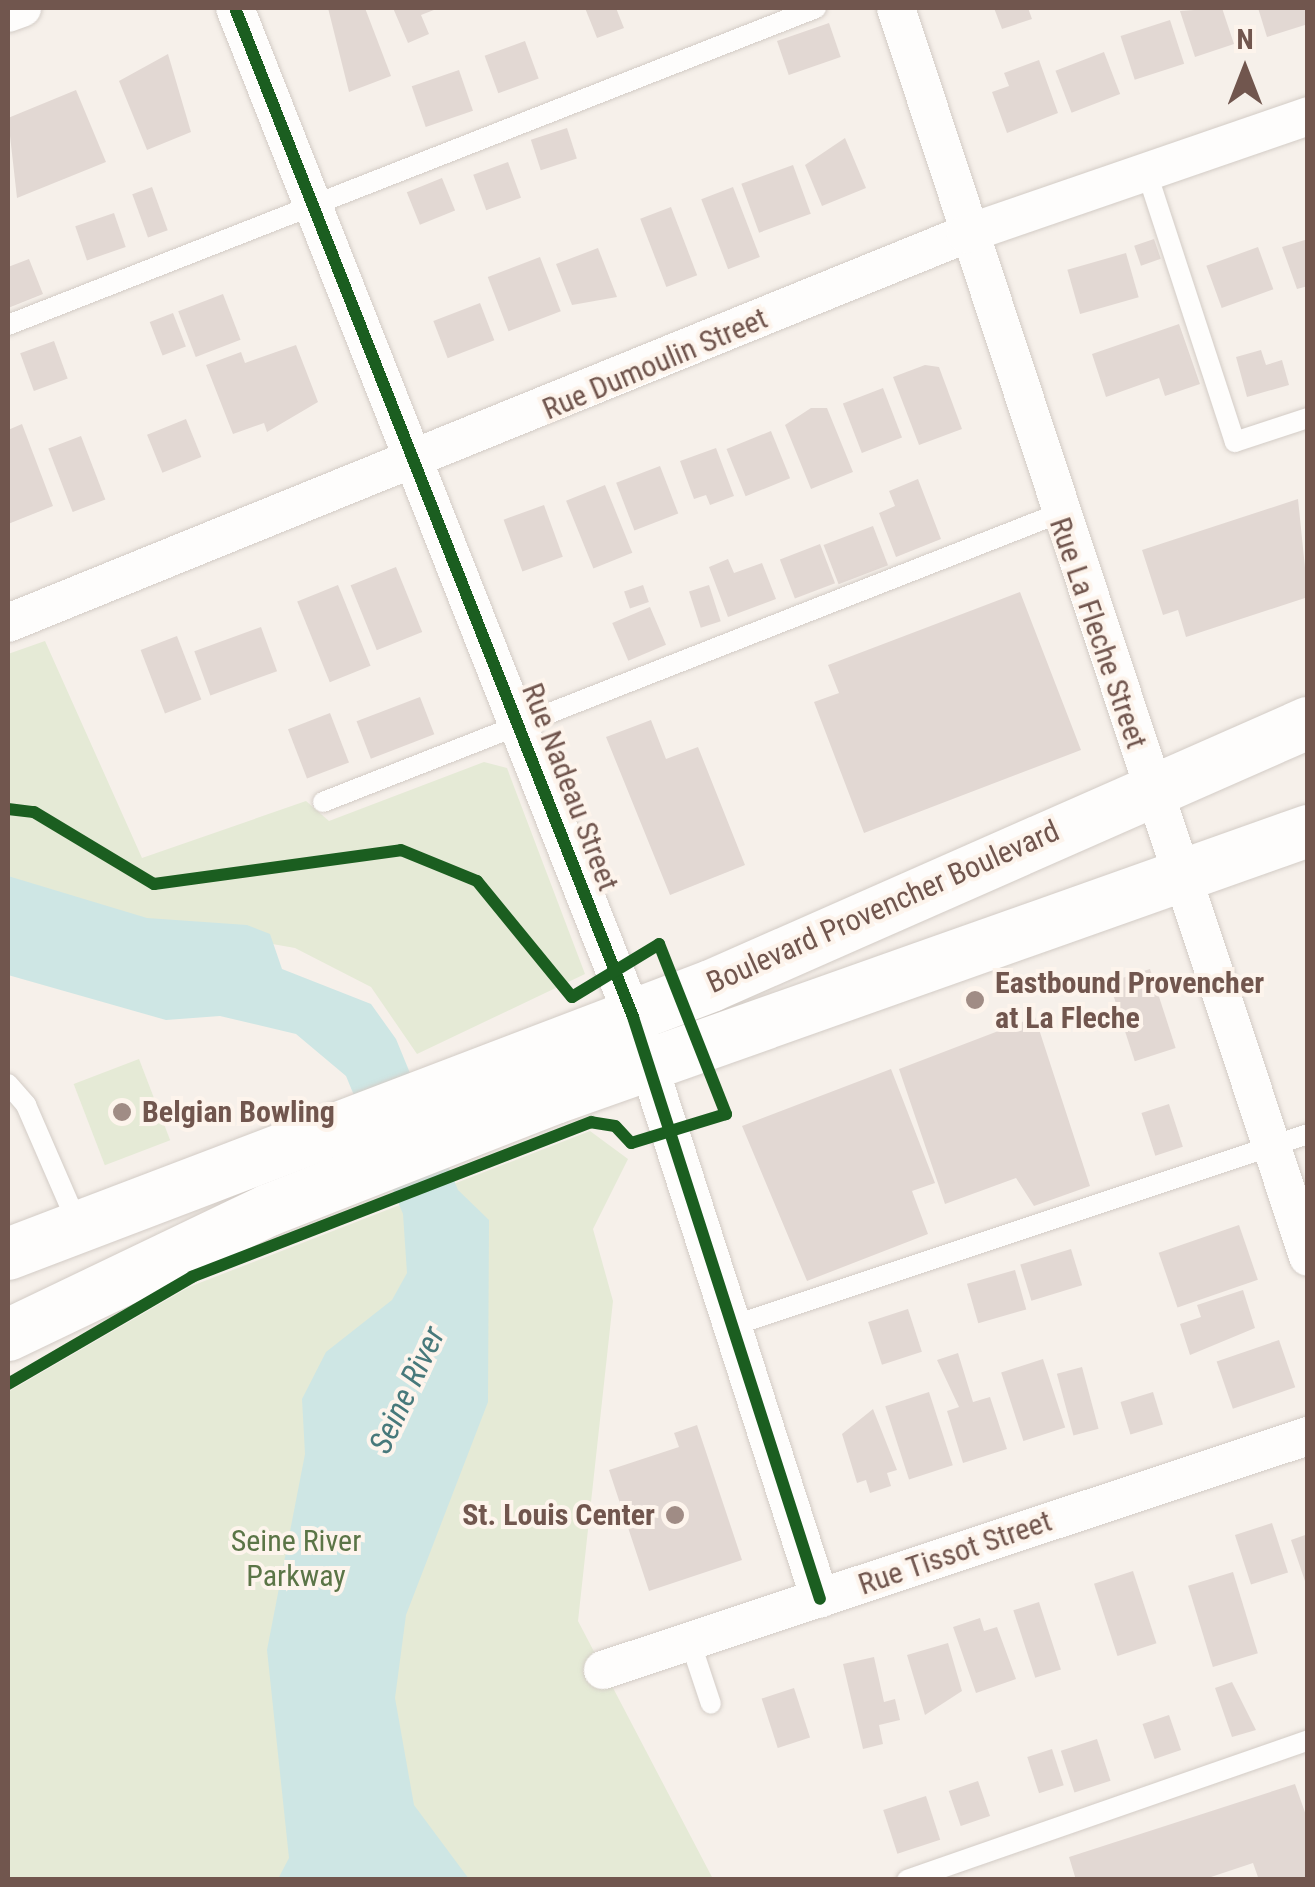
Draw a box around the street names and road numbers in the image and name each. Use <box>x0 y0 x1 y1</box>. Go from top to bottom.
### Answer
street label: Rue Dumoulin Street <box>537 300 773 428</box>
street label: Rue La Fleche Street <box>1042 513 1154 753</box>
street label: Rue Nadeau Street <box>514 678 626 896</box>
street label: Boulevard Provencher Boulevard <box>701 813 1065 1001</box>
street label: Rue Tissot Street <box>853 1503 1057 1603</box>

